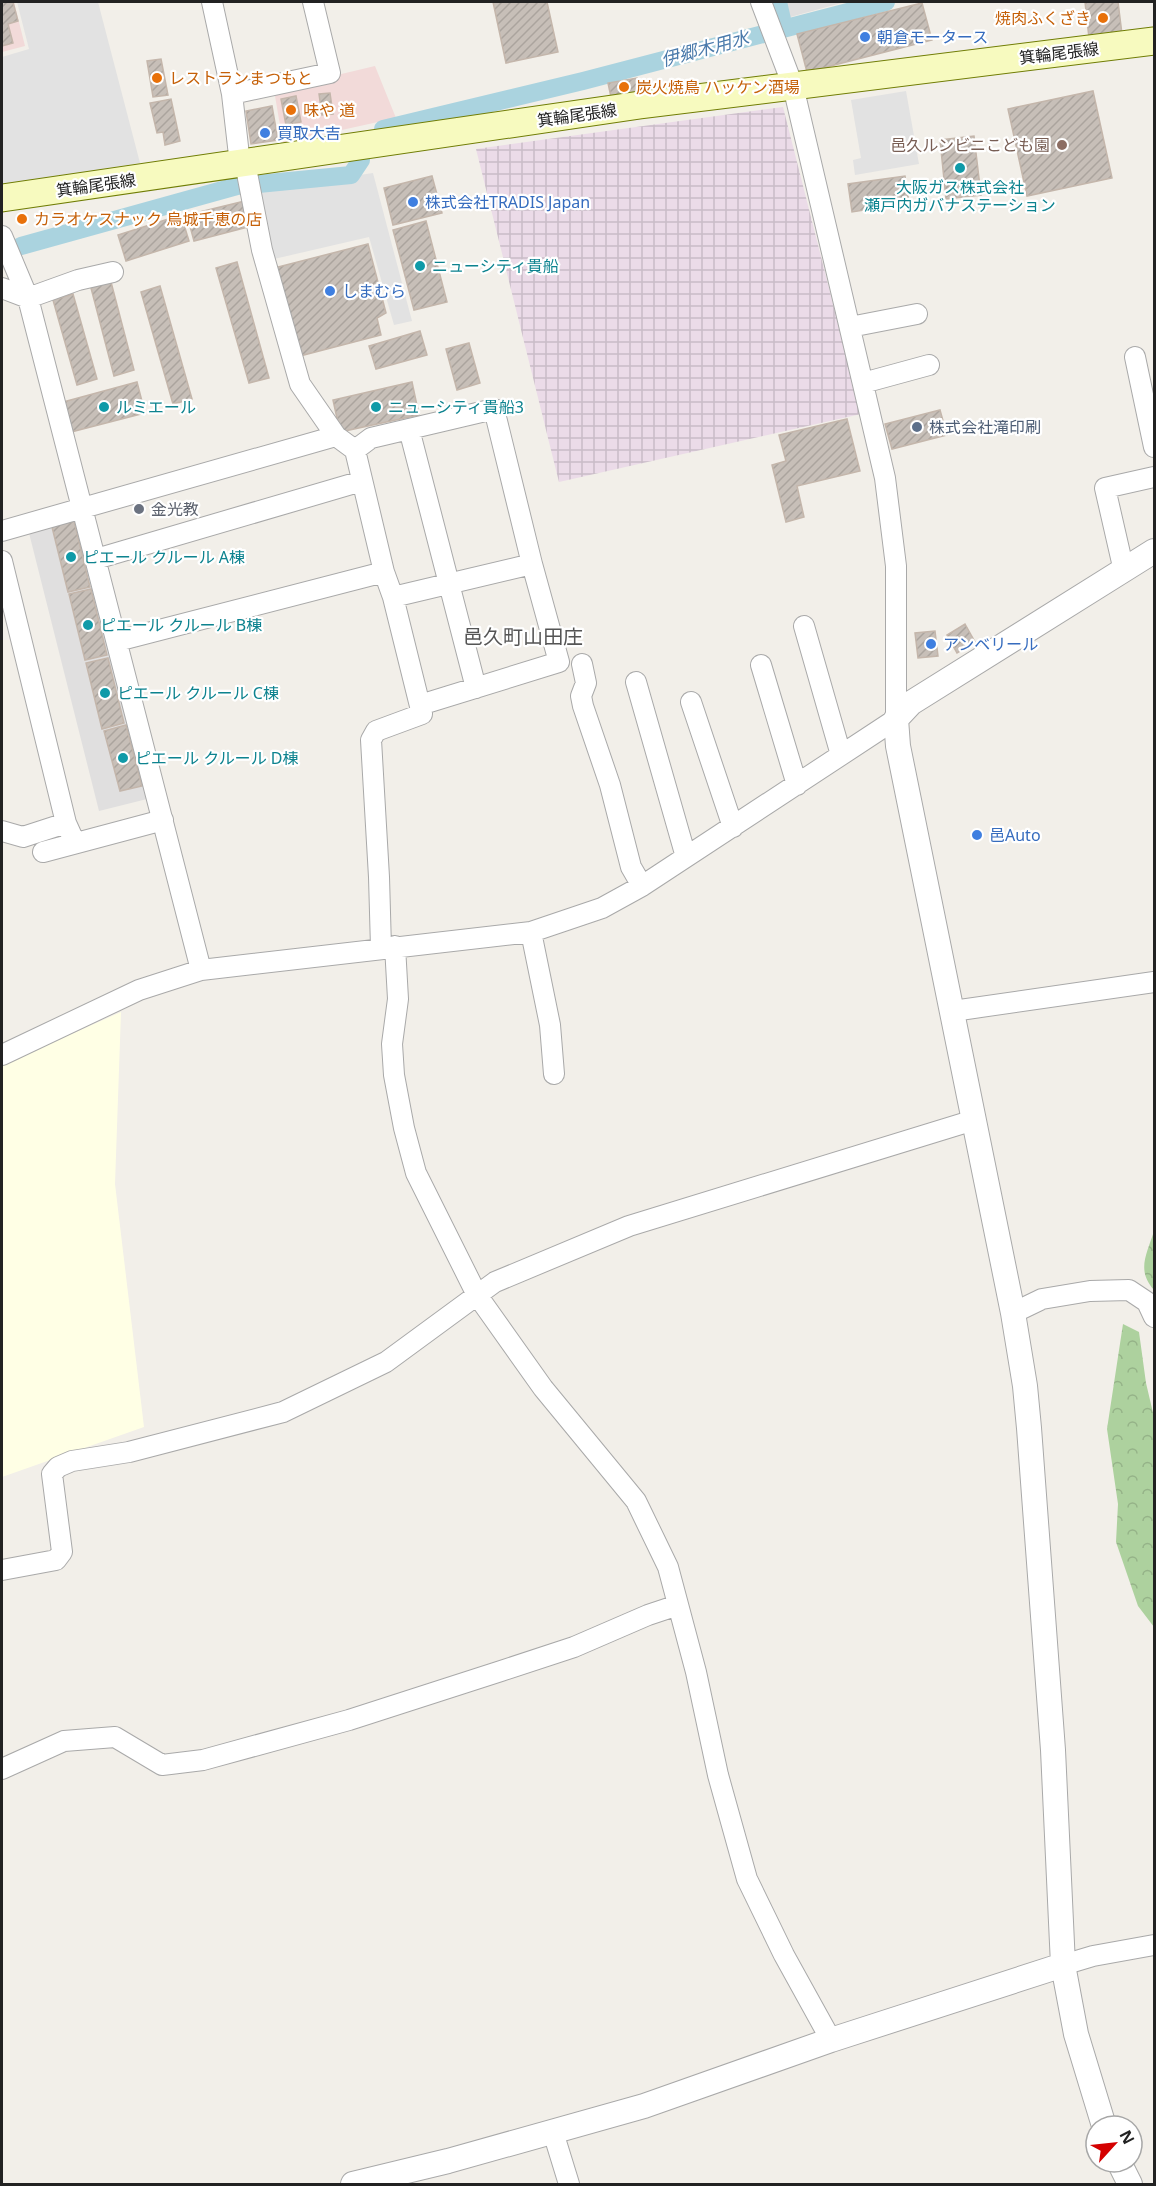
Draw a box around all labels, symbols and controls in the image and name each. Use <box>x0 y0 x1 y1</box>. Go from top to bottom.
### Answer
place label: 焼肉ふくざき <box>995 7 1091 29</box>
marker: 焼肉ふくざき <box>1096 11 1110 25</box>
water label: 伊郷木用水 <box>658 24 753 71</box>
place label: 朝倉モータース <box>877 26 988 48</box>
marker: 朝倉モータース <box>858 30 872 44</box>
street label: 箕輪尾張線 <box>1018 37 1100 69</box>
place label: レストランまつもと <box>169 67 313 89</box>
marker: レストランまつもと <box>150 71 164 85</box>
place label: 炭火焼鳥 ハッケン酒場 <box>636 76 800 98</box>
marker: 炭火焼鳥 ハッケン酒場 <box>617 80 631 94</box>
place label: 味や 道 <box>303 99 355 121</box>
street label: 箕輪尾張線 <box>536 99 618 131</box>
marker: 味や 道 <box>284 103 298 117</box>
place label: 買取大吉 <box>277 122 341 144</box>
marker: 買取大吉 <box>258 126 272 140</box>
place label: 邑久ルンビニこども園 <box>890 134 1050 156</box>
marker: 邑久ルンビニこども園 <box>1055 138 1069 152</box>
marker: 大阪ガス株式会社 瀬戸内ガバナステーション <box>953 161 967 175</box>
street label: 箕輪尾張線 <box>55 169 137 201</box>
place label: 大阪ガス株式会社 瀬戸内ガバナステーション <box>864 176 1056 216</box>
place label: 株式会社TRADIS Japan <box>425 191 590 213</box>
marker: 株式会社TRADIS Japan <box>406 195 420 209</box>
place label: カラオケスナック 烏城千恵の店 <box>34 208 262 230</box>
marker: カラオケスナック 烏城千恵の店 <box>15 212 29 226</box>
place label: ニューシティ貴船 <box>432 255 559 277</box>
marker: ニューシティ貴船 <box>413 259 427 273</box>
place label: しまむら <box>342 280 406 302</box>
marker: しまむら <box>323 284 337 298</box>
place label: ルミエール <box>116 396 196 418</box>
place label: ニューシティ貴船3 <box>388 396 524 418</box>
marker: ルミエール <box>97 400 111 414</box>
marker: ニューシティ貴船3 <box>369 400 383 414</box>
place label: 株式会社滝印刷 <box>929 416 1041 438</box>
marker: 株式会社滝印刷 <box>910 420 924 434</box>
place label: 金光教 <box>151 498 199 520</box>
marker: 金光教 <box>132 502 146 516</box>
place label: ピエール クルール A棟 <box>83 546 245 568</box>
marker: ピエール クルール A棟 <box>64 550 78 564</box>
place label: ピエール クルール B棟 <box>100 614 262 636</box>
marker: ピエール クルール B棟 <box>81 618 95 632</box>
district label: 邑久町山田庄 <box>463 623 583 650</box>
place label: アンベリール <box>943 633 1038 655</box>
marker: アンベリール <box>924 637 938 651</box>
place label: ピエール クルール C棟 <box>117 682 279 704</box>
marker: ピエール クルール C棟 <box>98 686 112 700</box>
place label: ピエール クルール D棟 <box>135 747 299 769</box>
marker: ピエール クルール D棟 <box>116 751 130 765</box>
place label: 邑Auto <box>989 824 1041 846</box>
marker: 邑Auto <box>970 828 984 842</box>
north arrow <box>1084 2114 1144 2174</box>
text: N <box>1115 2126 1140 2148</box>

